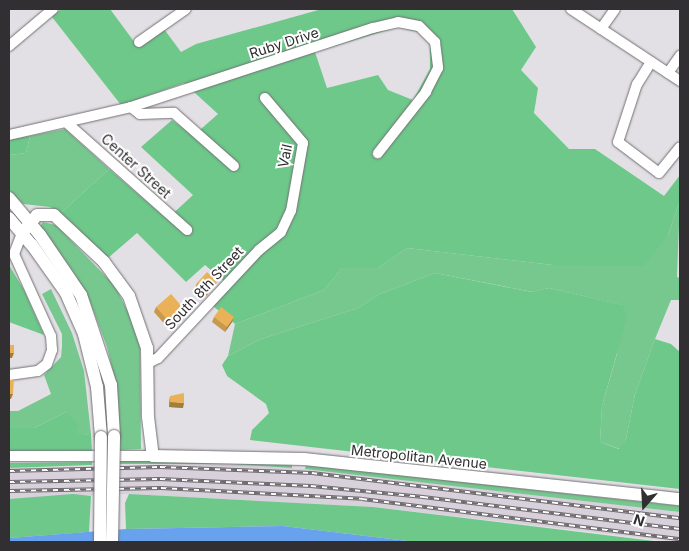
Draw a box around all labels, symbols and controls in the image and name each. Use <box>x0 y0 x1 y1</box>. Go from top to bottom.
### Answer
street label: Ruby Drive <box>247 24 321 62</box>
street label: Center Street <box>98 130 174 202</box>
street label: Vail <box>274 143 296 169</box>
street label: South 8th Street <box>161 243 247 333</box>
street label: Metropolitan Avenue <box>350 442 488 472</box>
north arrow <box>619 481 669 531</box>
text: N <box>631 511 647 530</box>

